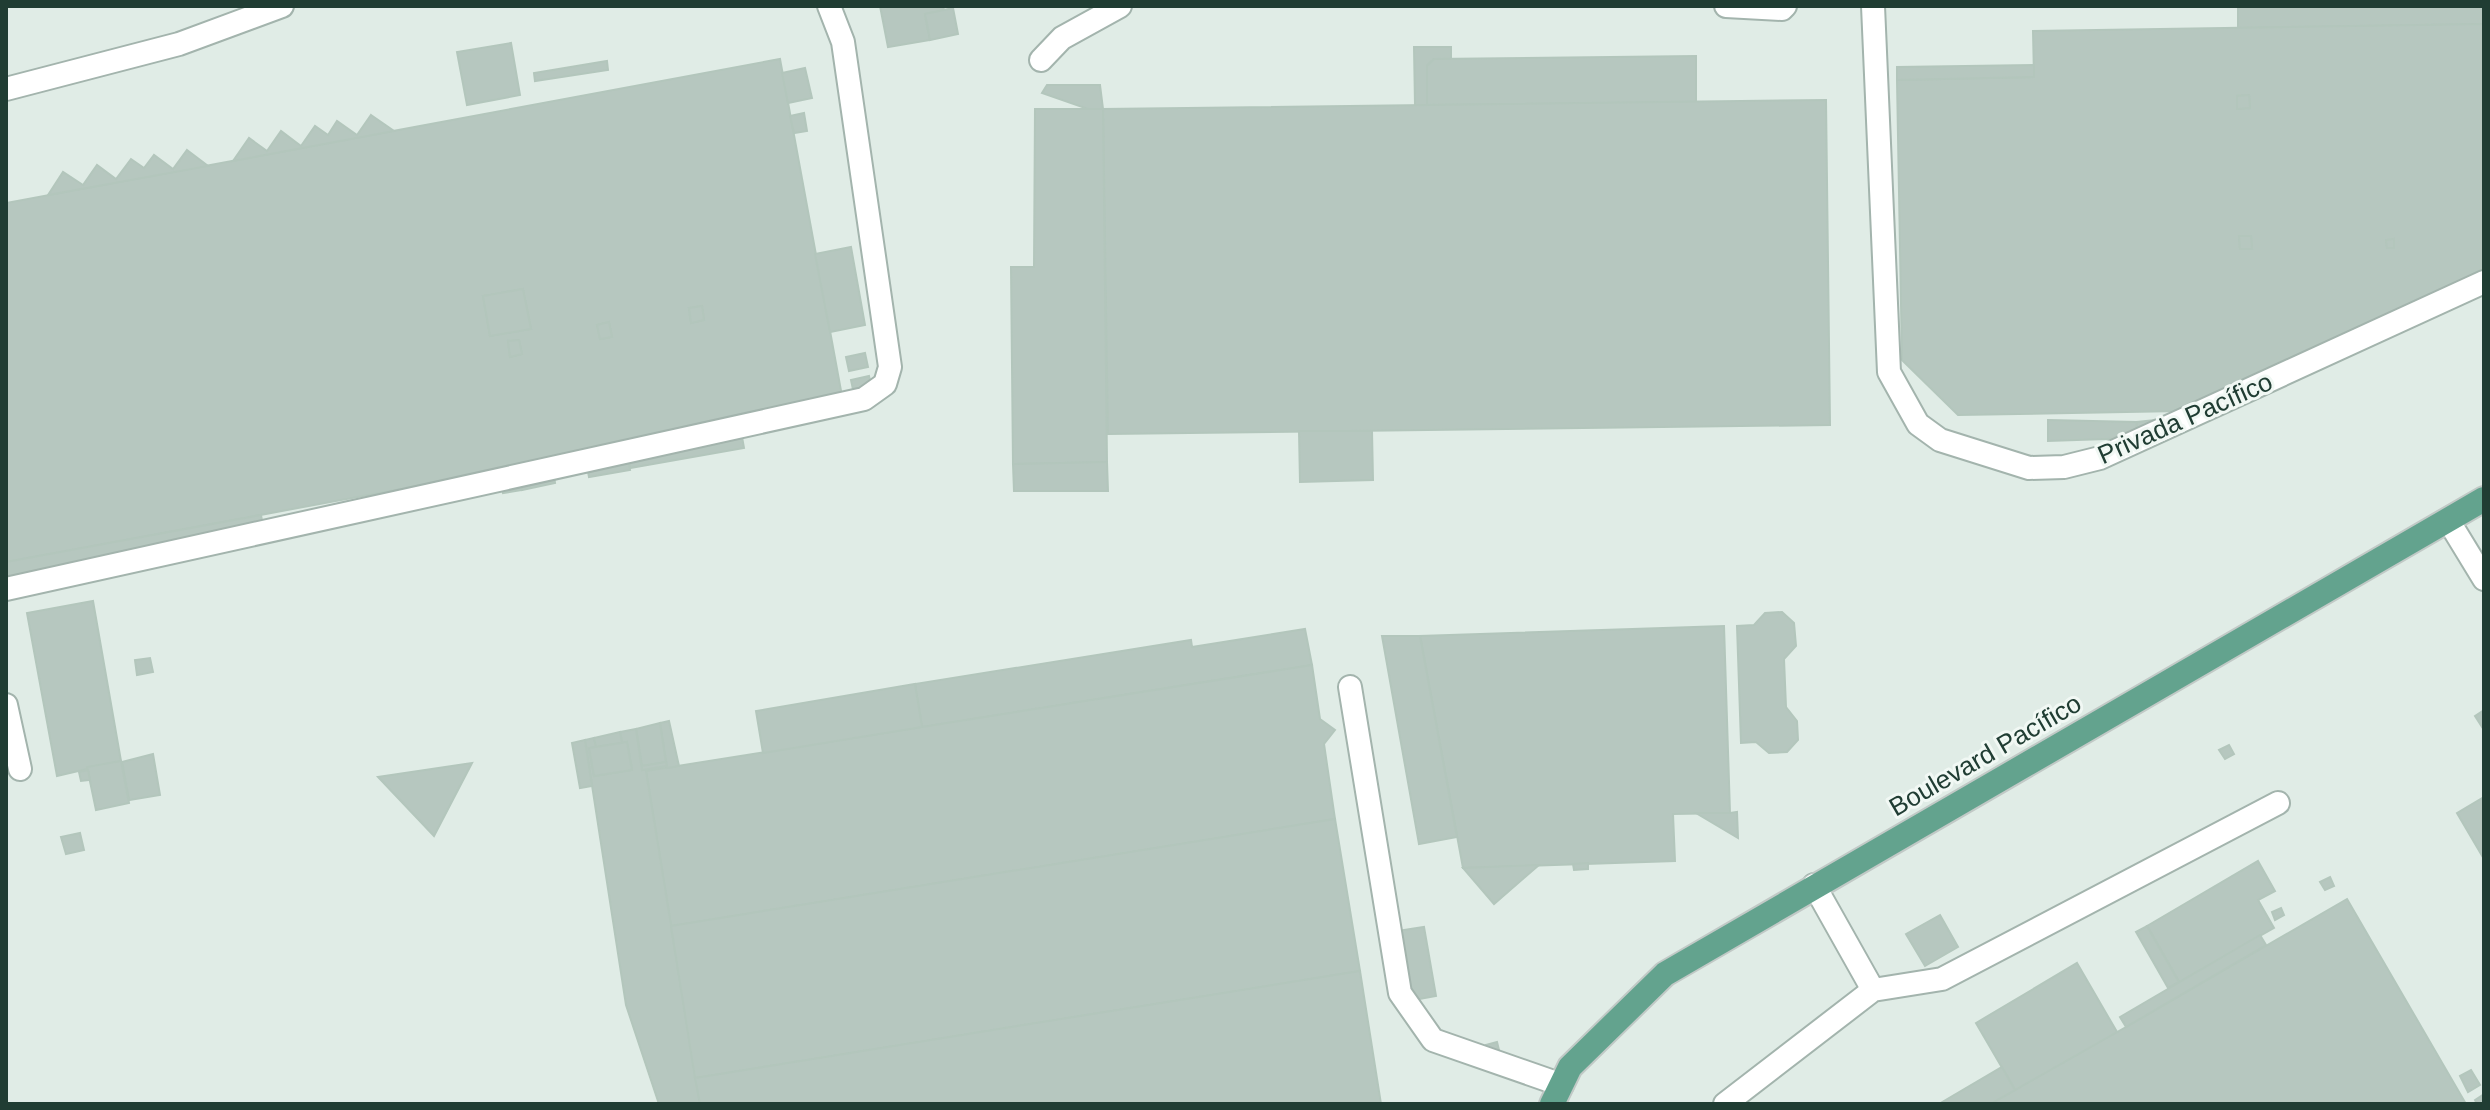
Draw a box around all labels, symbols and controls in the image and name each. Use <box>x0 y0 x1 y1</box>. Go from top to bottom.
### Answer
street label: Privada Pacífico <box>2093 366 2277 470</box>
street label: Boulevard Pacífico <box>1884 688 2086 822</box>

